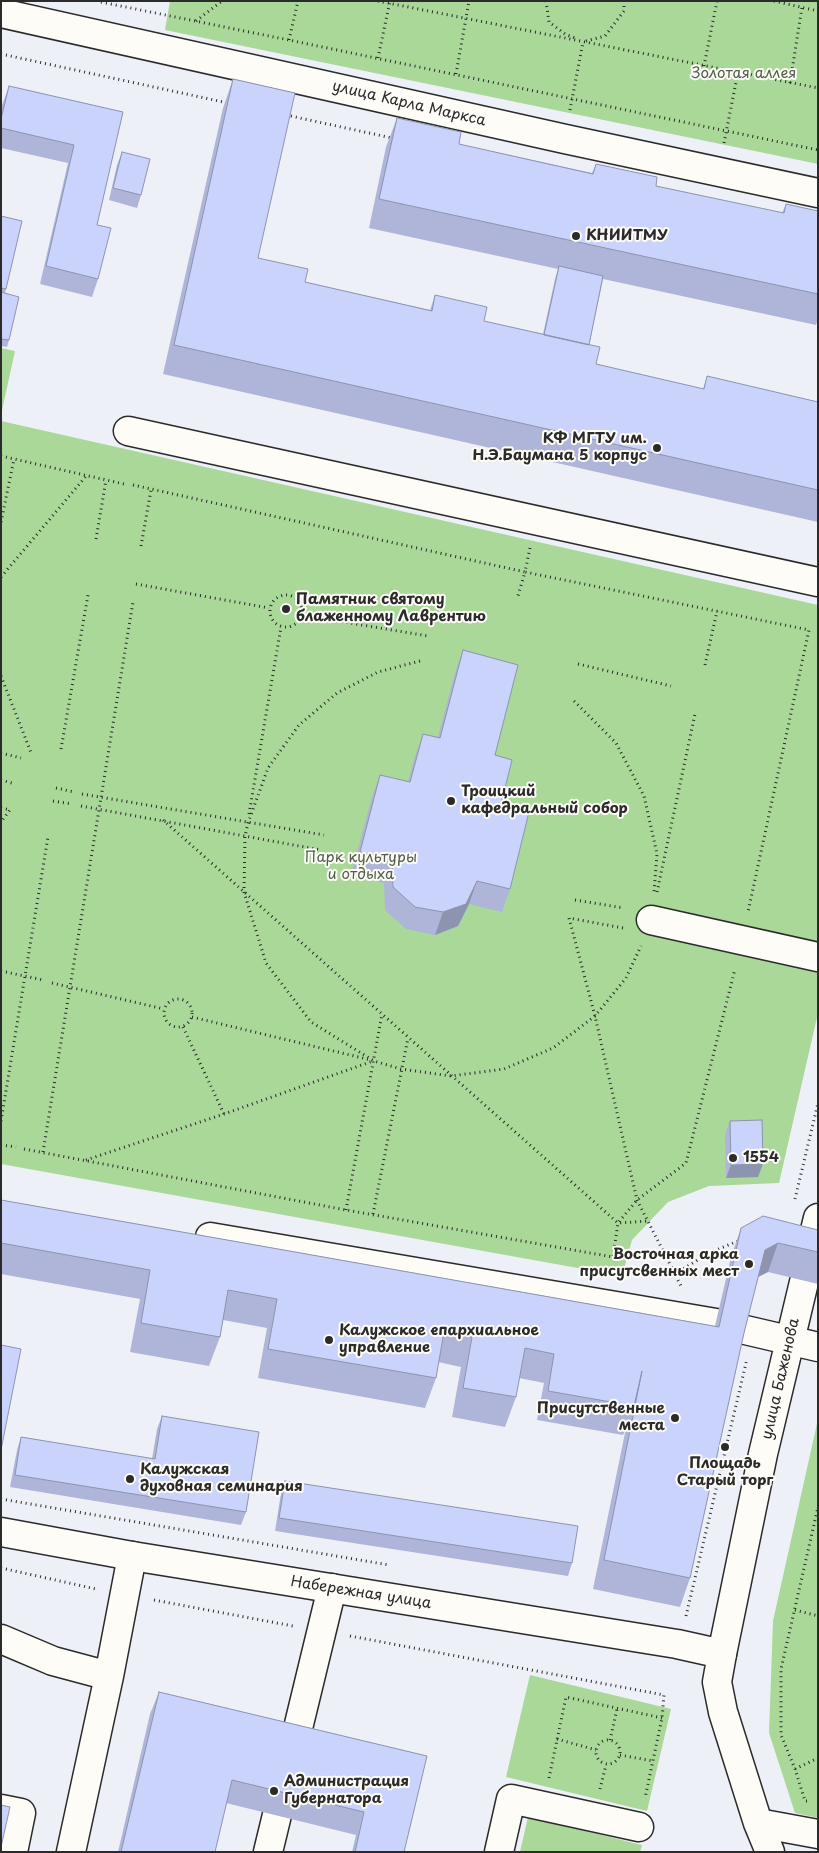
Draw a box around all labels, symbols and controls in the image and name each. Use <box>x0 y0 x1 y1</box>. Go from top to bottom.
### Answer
park label: Золотая аллея <box>692 65 796 83</box>
street label: улица Карла Маркса <box>331 78 487 130</box>
place label: КНИИТМУ <box>586 227 668 245</box>
marker: КНИИТМУ <box>570 230 582 242</box>
place label: КФ МГТУ им. Н.Э.Баумана 5 корпус <box>472 430 647 465</box>
marker: КФ МГТУ им. Н.Э.Баумана 5 корпус <box>651 442 663 454</box>
place label: Памятник святому блаженному Лаврентию <box>296 591 486 626</box>
marker: Памятник святому блаженному Лаврентию <box>280 603 292 615</box>
place label: Троицкий кафедральный собор <box>461 783 628 818</box>
marker: Троицкий кафедральный собор <box>445 795 457 807</box>
park label: Парк культуры и отдыха <box>305 849 417 884</box>
place label: 1554 <box>743 1149 779 1167</box>
marker: 1554 <box>727 1152 739 1164</box>
place label: Восточная арка присутсвенных мест <box>580 1246 739 1281</box>
marker: Восточная арка присутсвенных мест <box>743 1258 755 1270</box>
street label: улица Баженова <box>758 1317 804 1441</box>
place label: Калужское епархиальное управление <box>339 1322 539 1357</box>
marker: Калужское епархиальное управление <box>323 1334 335 1346</box>
place label: Присутственные места <box>537 1400 665 1435</box>
marker: Присутственные места <box>669 1412 681 1424</box>
marker: Площадь Старый торг <box>719 1441 731 1453</box>
place label: Площадь Старый торг <box>677 1455 773 1490</box>
place label: Калужская духовная семинария <box>140 1461 303 1496</box>
marker: Калужская духовная семинария <box>124 1473 136 1485</box>
street label: Набережная улица <box>289 1573 433 1613</box>
place label: Администрация Губернатора <box>284 1773 409 1808</box>
marker: Администрация Губернатора <box>268 1785 280 1797</box>

